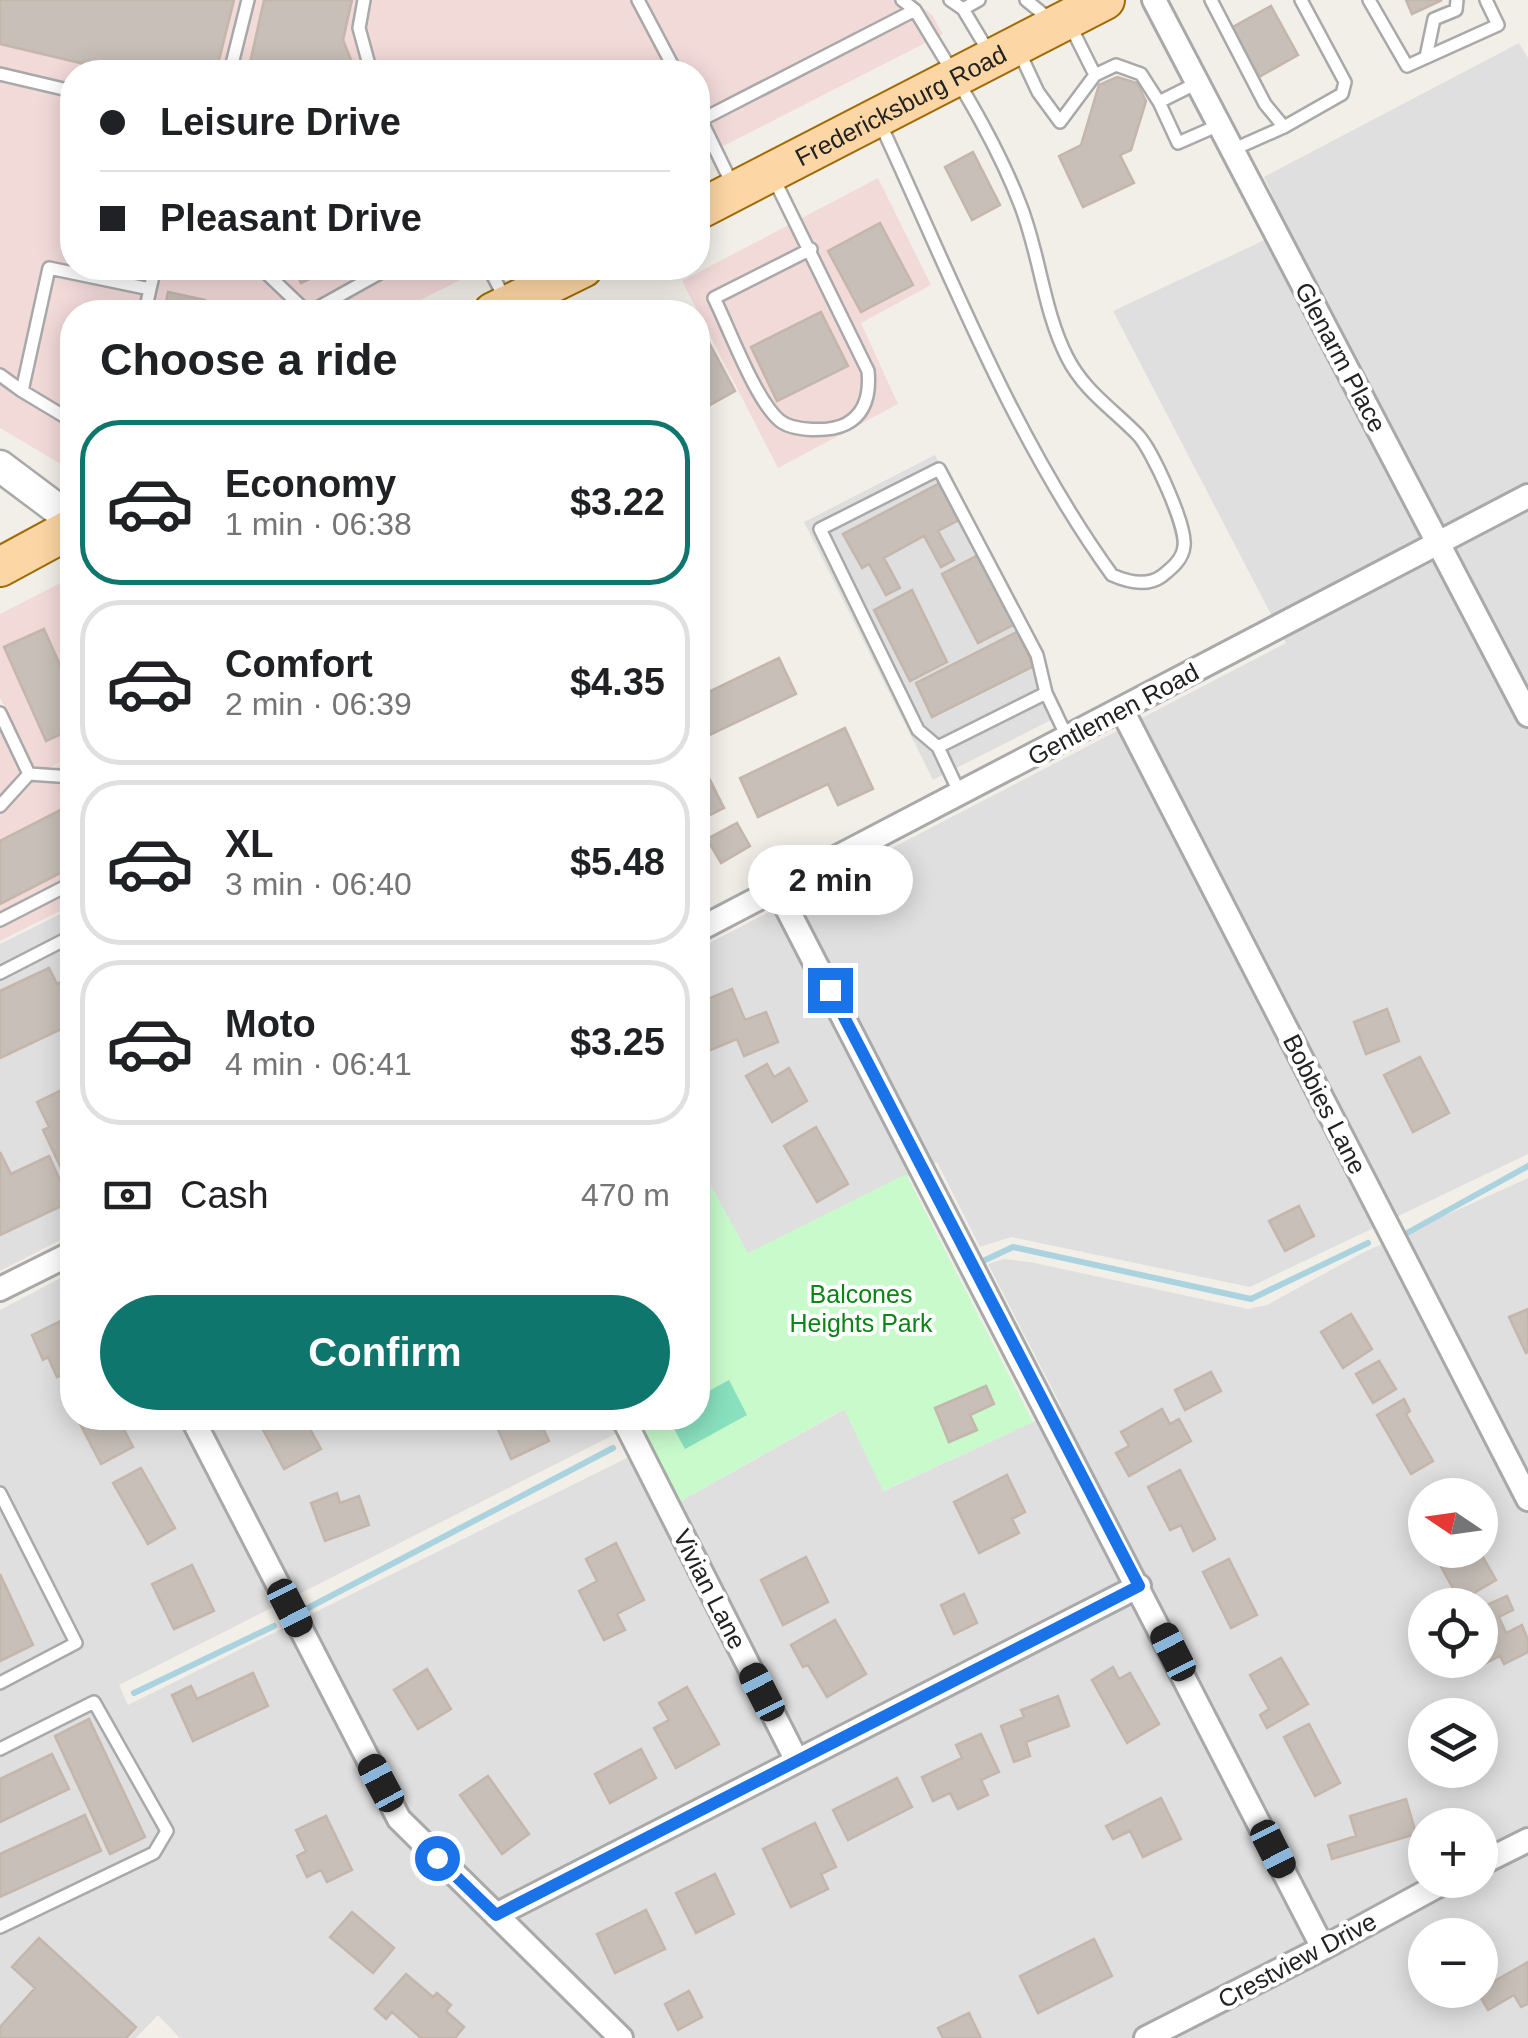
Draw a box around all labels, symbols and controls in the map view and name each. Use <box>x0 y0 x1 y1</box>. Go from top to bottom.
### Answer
street label: Fredericksburg Road <box>790 39 1011 171</box>
text: Leisure Drive <box>160 101 401 143</box>
text: Pleasant Drive <box>160 197 422 239</box>
street label: Glenarm Place <box>1290 277 1392 437</box>
text: Choose a ride <box>100 334 398 385</box>
icon: car <box>105 458 195 548</box>
text: Economy <box>225 463 396 505</box>
text: $3.22 <box>570 481 665 523</box>
text: 1 min · 06:38 <box>225 506 412 542</box>
icon: car <box>105 638 195 728</box>
text: Comfort <box>225 643 373 685</box>
street label: Gentlemen Road <box>1023 657 1203 771</box>
text: $4.35 <box>570 661 665 703</box>
text: 2 min · 06:39 <box>225 686 412 722</box>
icon: car <box>105 818 195 908</box>
text: XL <box>225 823 274 865</box>
text: $5.48 <box>570 841 665 883</box>
callout: 2 min <box>748 845 912 915</box>
text: 2 min <box>789 862 872 898</box>
text: 3 min · 06:40 <box>225 866 412 902</box>
route end <box>808 968 853 1013</box>
icon: car <box>105 998 195 1088</box>
text: Moto <box>225 1003 316 1045</box>
text: $3.25 <box>570 1021 665 1063</box>
street label: Bobbies Lane <box>1278 1030 1372 1178</box>
text: 4 min · 06:41 <box>225 1046 412 1082</box>
icon: cash <box>100 1168 155 1223</box>
text: Cash <box>180 1174 269 1216</box>
text: 470 m <box>581 1177 670 1213</box>
park label: Balcones Heights Park <box>789 1280 933 1337</box>
button: Confirm <box>100 1295 670 1410</box>
north arrow <box>1408 1478 1498 1568</box>
map controls <box>1408 1478 1498 2008</box>
street label: Vivian Lane <box>668 1525 752 1653</box>
car <box>263 1574 317 1642</box>
button: locate <box>1408 1588 1498 1678</box>
car <box>1146 1618 1200 1686</box>
car <box>735 1658 789 1726</box>
button: layers <box>1408 1698 1498 1788</box>
car <box>354 1749 408 1817</box>
button: + <box>1408 1808 1498 1898</box>
car <box>1246 1815 1300 1883</box>
route start <box>415 1836 460 1881</box>
street label: Crestview Drive <box>1213 1907 1381 2013</box>
button: − <box>1408 1918 1498 2008</box>

